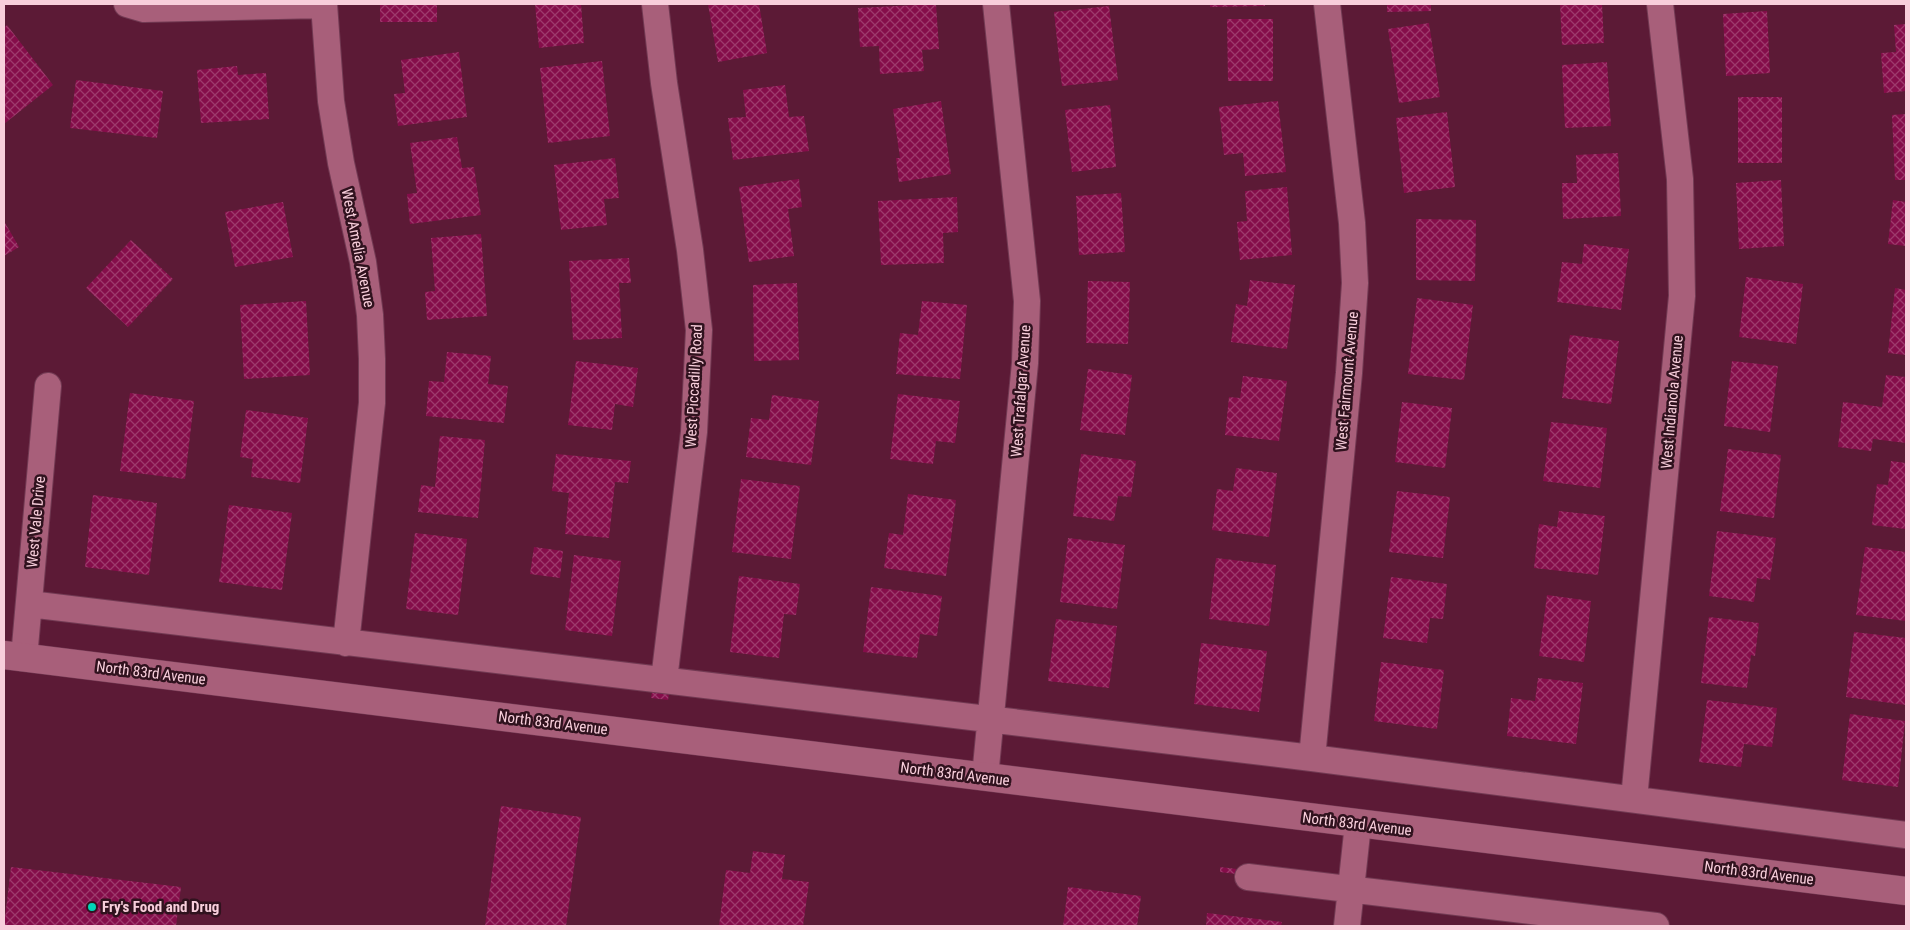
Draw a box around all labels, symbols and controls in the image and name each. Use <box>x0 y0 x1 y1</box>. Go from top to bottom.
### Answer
street label: West Amelia Avenue <box>338 187 378 309</box>
street label: West Fairmount Avenue <box>1332 311 1362 451</box>
street label: West Piccadilly Road <box>682 324 706 448</box>
street label: West Trafalgar Avenue <box>1007 324 1035 458</box>
street label: West Indianola Avenue <box>1657 334 1687 470</box>
street label: West Vale Drive <box>23 475 49 569</box>
street label: North 83rd Avenue <box>95 657 207 689</box>
street label: North 83rd Avenue <box>497 707 609 739</box>
street label: North 83rd Avenue <box>899 758 1011 790</box>
street label: North 83rd Avenue <box>1301 808 1413 840</box>
street label: North 83rd Avenue <box>1703 857 1815 889</box>
place label: Fry's Food and Drug <box>102 898 219 916</box>
marker: Fry's Food and Drug <box>86 901 98 913</box>

